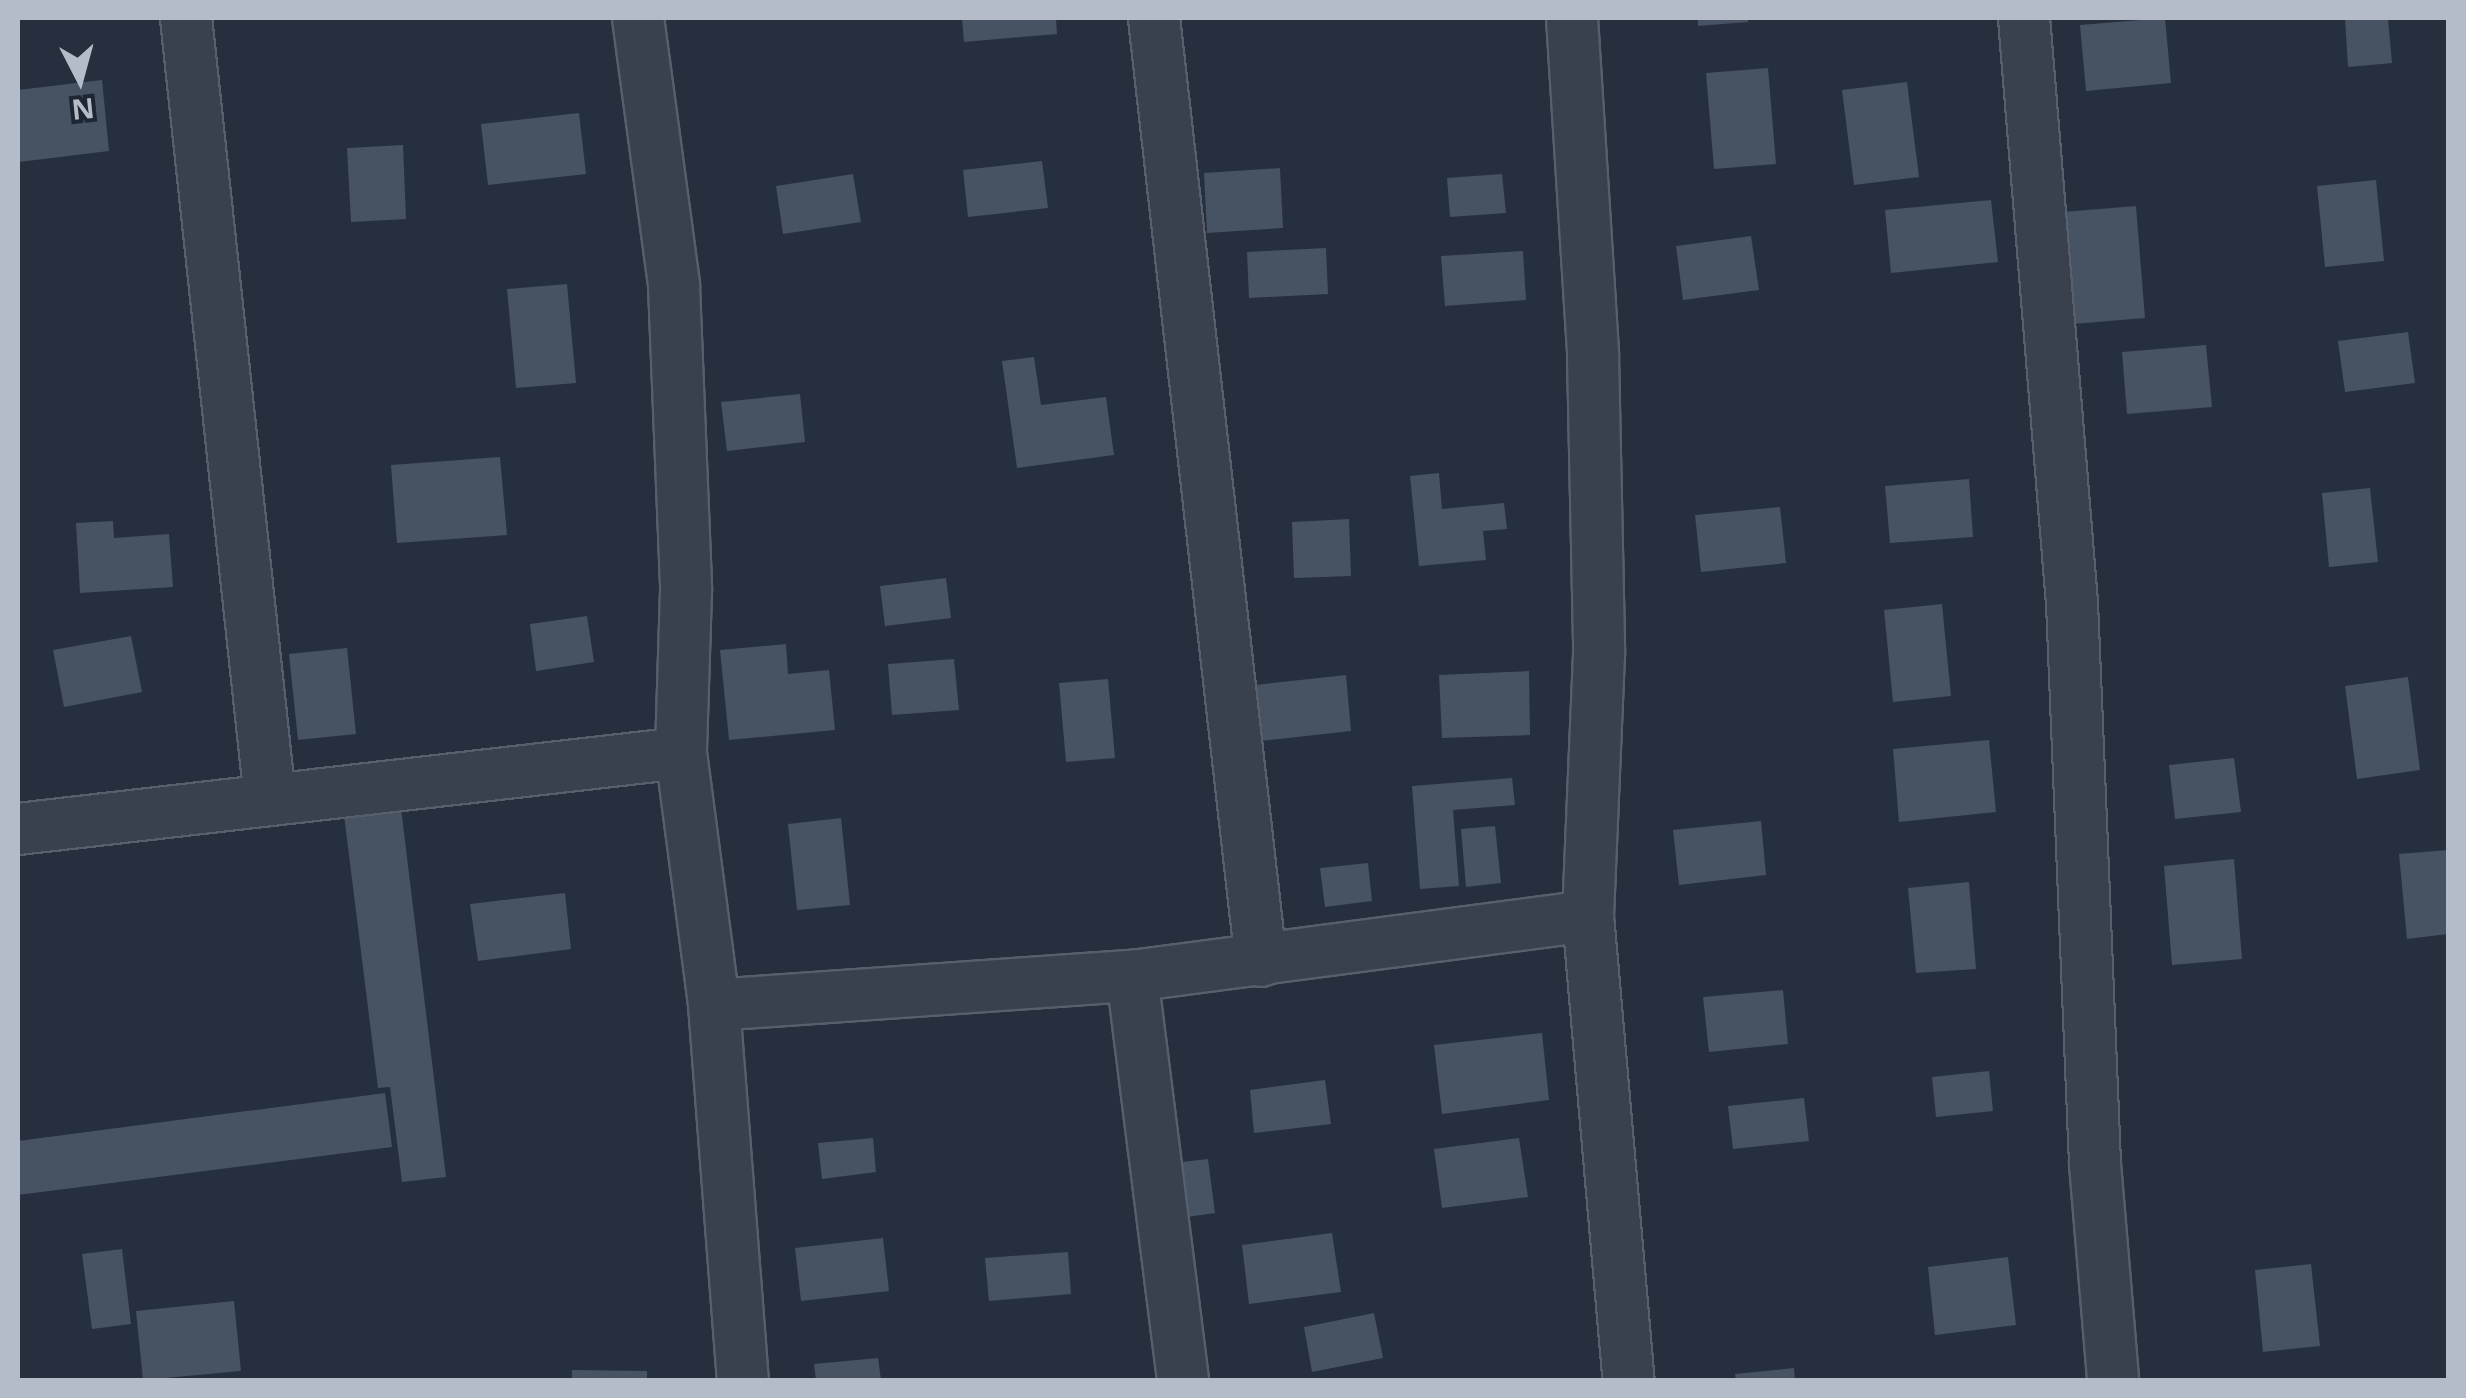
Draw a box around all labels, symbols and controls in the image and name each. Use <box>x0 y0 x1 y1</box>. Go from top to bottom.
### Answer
north arrow <box>30 30 130 130</box>
text: N <box>70 90 96 130</box>

